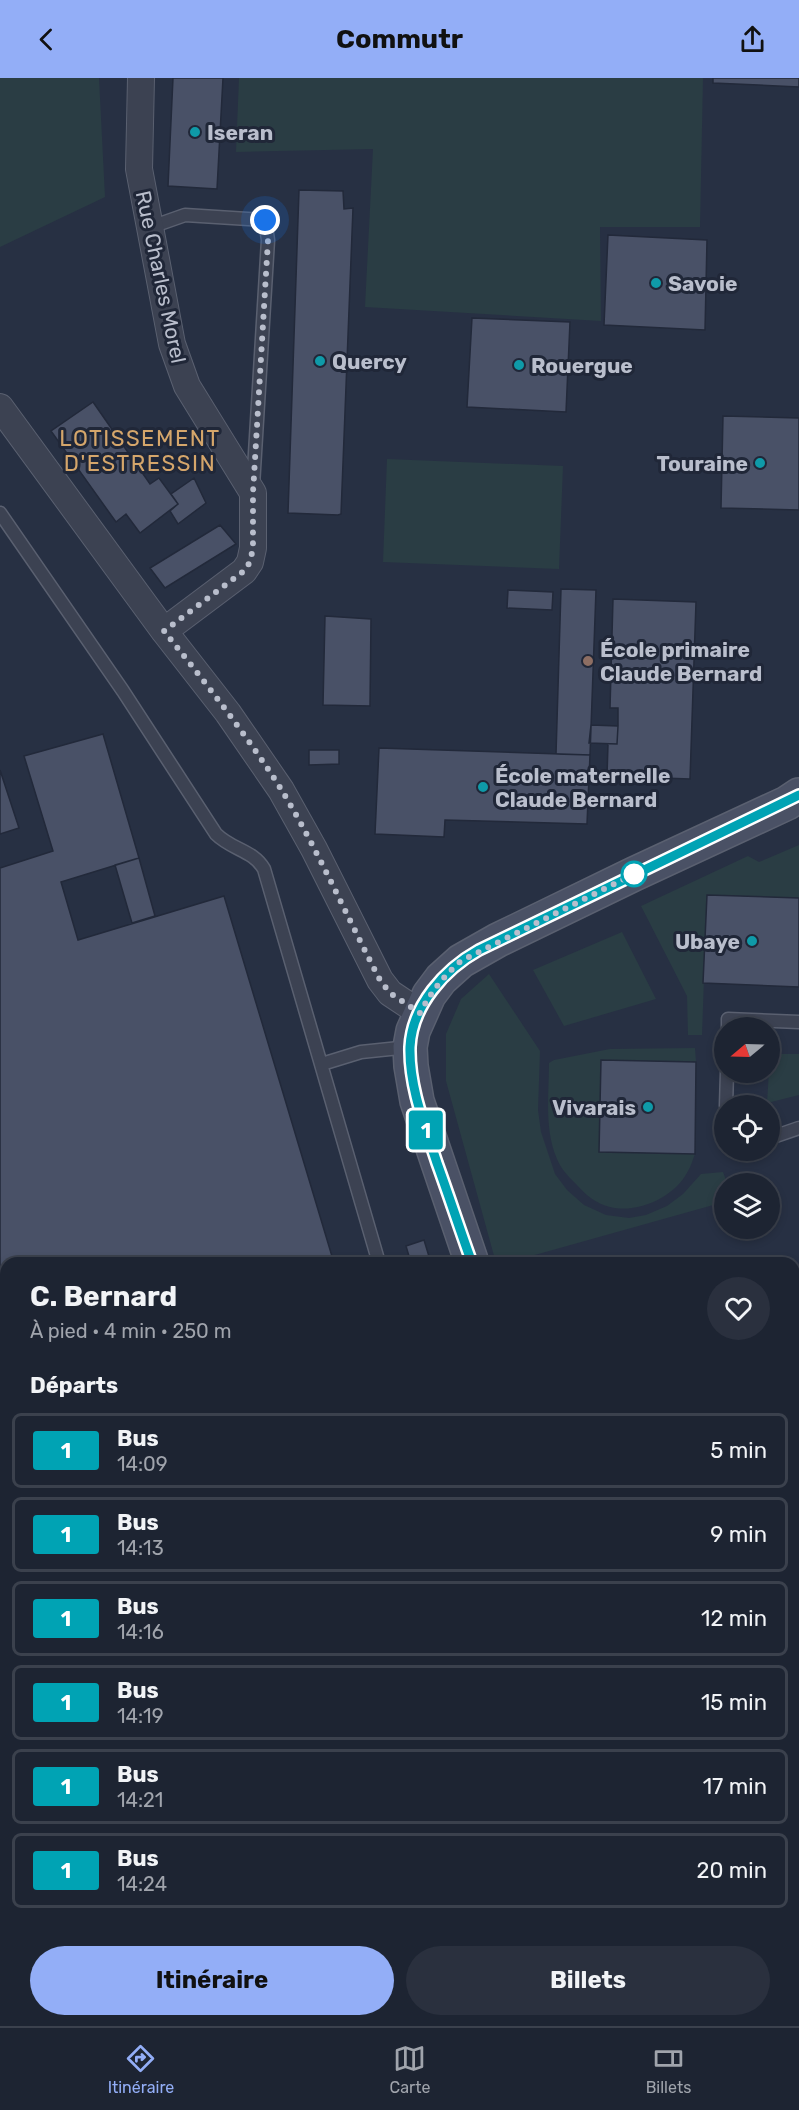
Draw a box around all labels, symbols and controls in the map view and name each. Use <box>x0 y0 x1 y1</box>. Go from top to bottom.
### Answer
icon: back <box>30 23 63 56</box>
text: Commutr <box>336 23 463 55</box>
icon: share <box>736 23 769 56</box>
place label: Iseran <box>207 120 273 145</box>
marker: Iseran <box>188 125 202 139</box>
street label: Rue Charles Morel <box>131 188 191 366</box>
your location <box>250 205 280 235</box>
place label: Savoie <box>668 271 737 296</box>
marker: Savoie <box>649 276 663 290</box>
place label: Quercy <box>332 349 407 374</box>
place label: Rouergue <box>531 353 633 378</box>
marker: Quercy <box>313 354 327 368</box>
marker: Rouergue <box>512 358 526 372</box>
district label: LOTISSEMENT D'ESTRESSIN <box>59 425 221 477</box>
place label: Touraine <box>657 451 748 476</box>
marker: Touraine <box>753 456 767 470</box>
place label: École primaire Claude Bernard <box>600 637 762 686</box>
marker: École primaire Claude Bernard <box>581 654 595 668</box>
place label: École maternelle Claude Bernard <box>495 763 670 812</box>
marker: École maternelle Claude Bernard <box>476 780 490 794</box>
unlabelled marker <box>621 861 647 887</box>
place label: Ubaye <box>675 929 740 954</box>
marker: Ubaye <box>745 934 759 948</box>
north arrow <box>714 1017 780 1083</box>
map controls <box>714 1017 780 1239</box>
place label: Vivarais <box>552 1095 636 1120</box>
button: locate <box>714 1095 780 1161</box>
marker: Vivarais <box>641 1100 655 1114</box>
line badge: 1 <box>406 1110 446 1150</box>
text: 1 <box>421 1118 431 1143</box>
button: layers <box>714 1173 780 1239</box>
button: heart <box>707 1277 770 1340</box>
text: C. Bernard <box>30 1280 177 1313</box>
text: À pied · 4 min · 250 m <box>30 1319 232 1343</box>
text: Départs <box>30 1372 118 1399</box>
text: Bus <box>117 1425 159 1452</box>
text: 5 min <box>710 1437 767 1464</box>
text: 1 <box>61 1438 71 1463</box>
text: 14:09 <box>117 1452 168 1476</box>
text: Bus <box>117 1509 159 1536</box>
text: 9 min <box>710 1521 767 1548</box>
text: 1 <box>61 1522 71 1547</box>
text: 14:13 <box>117 1536 164 1560</box>
text: Bus <box>117 1593 159 1620</box>
text: 12 min <box>701 1605 767 1632</box>
text: 1 <box>61 1606 71 1631</box>
text: 14:16 <box>117 1620 164 1644</box>
text: Bus <box>117 1677 159 1704</box>
text: 15 min <box>701 1689 767 1716</box>
text: 1 <box>61 1690 71 1715</box>
text: 14:19 <box>117 1704 164 1728</box>
text: Bus <box>117 1761 159 1788</box>
text: 17 min <box>703 1773 767 1800</box>
text: 1 <box>61 1774 71 1799</box>
text: 14:21 <box>117 1788 163 1812</box>
text: Bus <box>117 1845 159 1872</box>
text: 20 min <box>697 1857 767 1884</box>
text: 1 <box>61 1858 71 1883</box>
text: 14:24 <box>117 1872 167 1896</box>
button: Itinéraire <box>30 1946 394 2015</box>
button: Billets <box>406 1946 770 2015</box>
tab: Itinéraire <box>108 2042 174 2097</box>
tab: Carte <box>390 2042 430 2097</box>
tab: Billets <box>646 2042 691 2097</box>

